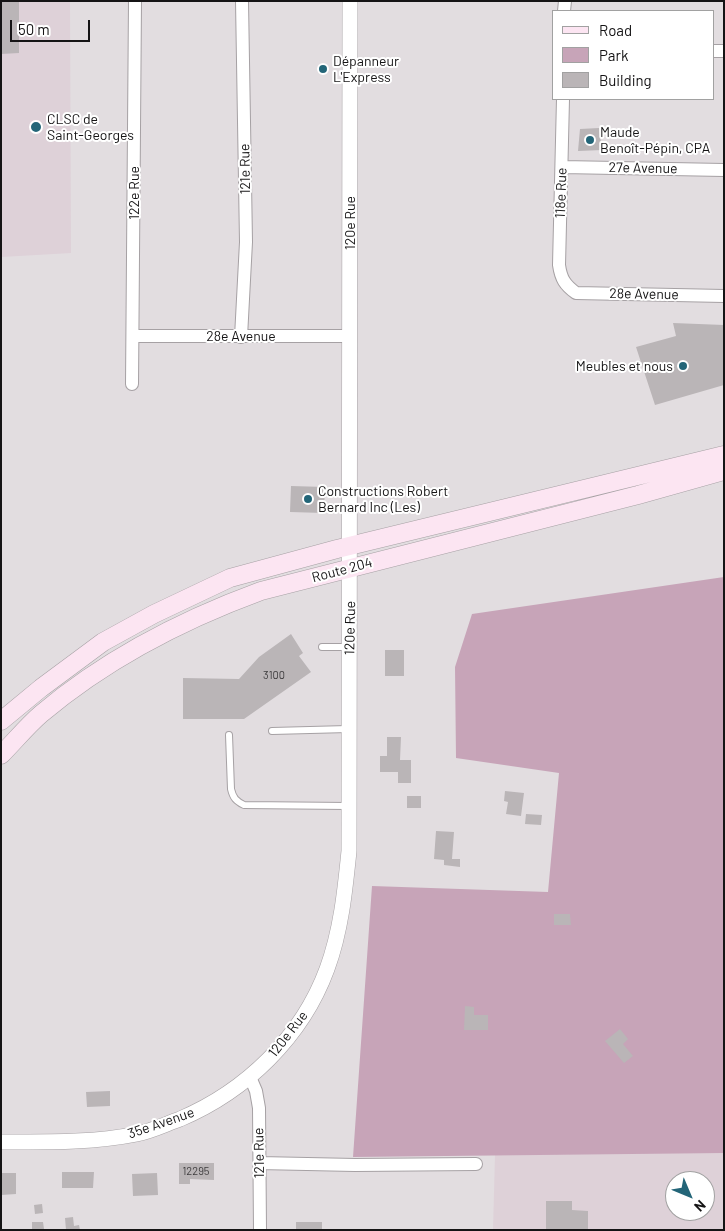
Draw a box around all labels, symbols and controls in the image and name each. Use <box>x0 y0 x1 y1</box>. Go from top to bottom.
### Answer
scale bar <box>12 10 92 42</box>
legend <box>552 10 715 100</box>
text: 50 m <box>18 20 50 38</box>
text: Road <box>599 21 632 39</box>
text: Park <box>599 46 628 64</box>
place label: Dépanneur L'Express <box>333 53 399 85</box>
marker: Dépanneur L'Express <box>317 63 329 75</box>
text: Building <box>599 71 652 89</box>
place label: CLSC de Saint-Georges <box>47 111 134 144</box>
marker: CLSC de Saint-Georges <box>29 120 43 134</box>
place label: Maude Benoît-Pépin, CPA <box>600 124 710 156</box>
marker: Maude Benoît-Pépin, CPA <box>584 134 596 146</box>
street label: 121e Rue <box>236 143 254 195</box>
street label: 27e Avenue <box>608 159 678 177</box>
street label: 122e Rue <box>126 166 142 220</box>
street label: 118e Rue <box>552 167 570 219</box>
street label: 120e Rue <box>342 196 358 250</box>
street label: 28e Avenue <box>609 285 679 303</box>
street label: 28e Avenue <box>206 328 276 344</box>
place label: Meubles et nous <box>576 358 673 374</box>
marker: Meubles et nous <box>677 360 689 372</box>
place label: Constructions Robert Bernard Inc (Les) <box>318 483 448 516</box>
marker: Constructions Robert Bernard Inc (Les) <box>302 493 314 505</box>
street label: Route 204 <box>310 554 374 586</box>
street label: 120e Rue <box>341 601 359 655</box>
house number: 3100 <box>263 668 285 682</box>
street label: 120e Rue <box>265 1008 311 1060</box>
street label: 35e Avenue <box>126 1104 196 1142</box>
street label: 121e Rue <box>250 1127 268 1179</box>
house number: 12295 <box>182 1164 210 1178</box>
north arrow <box>665 1171 715 1221</box>
text: N <box>691 1197 710 1216</box>

